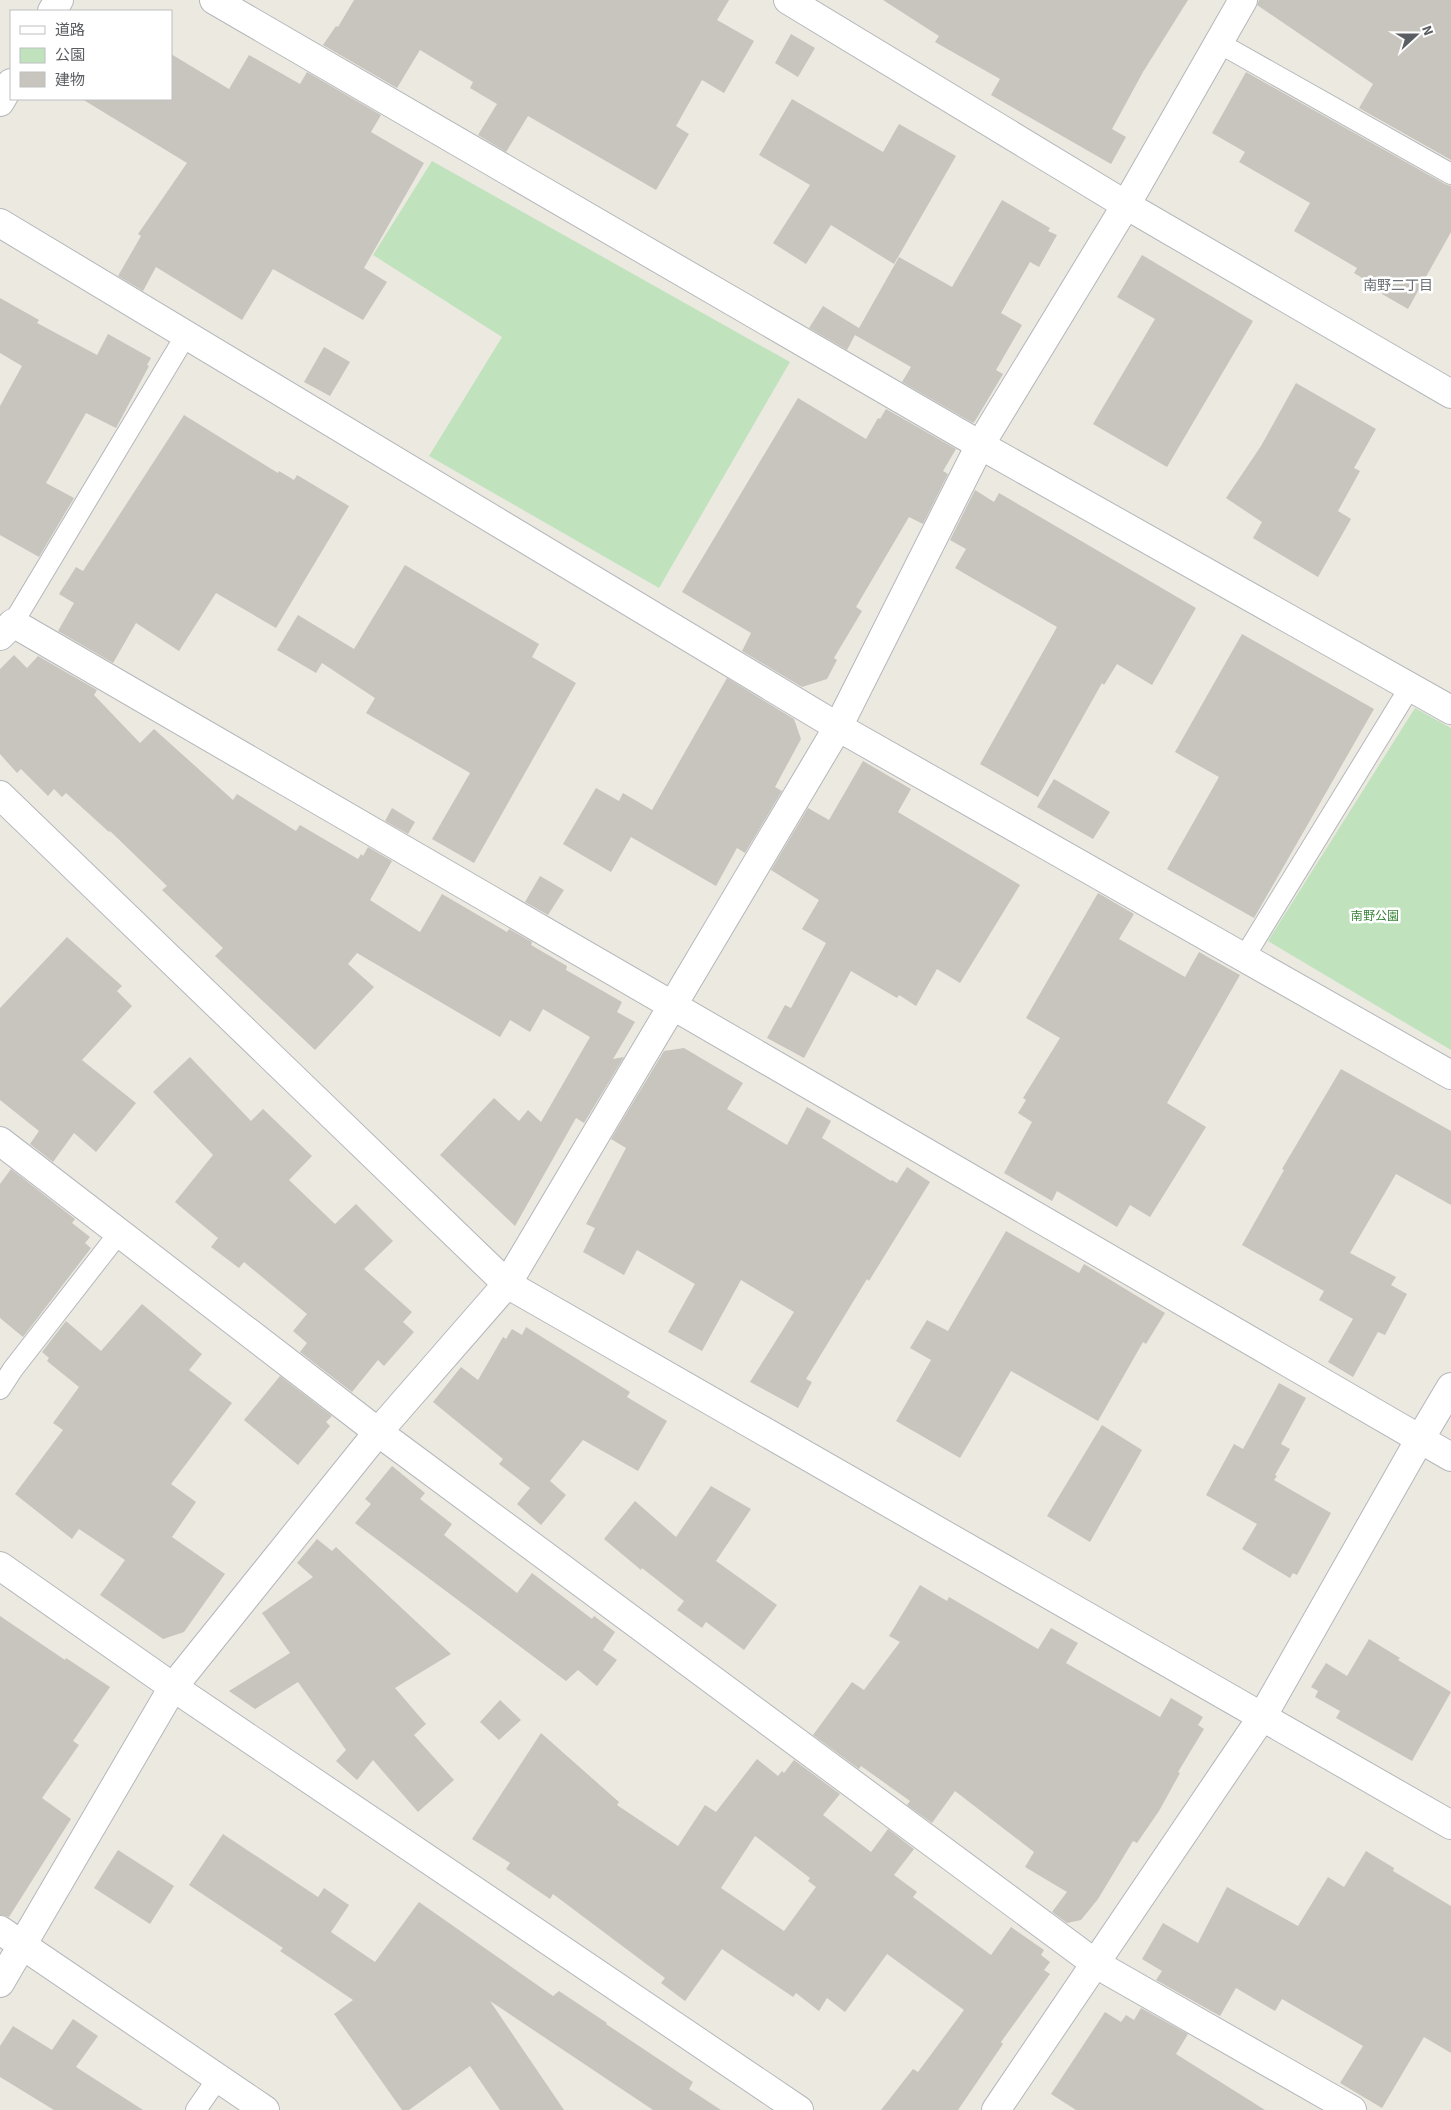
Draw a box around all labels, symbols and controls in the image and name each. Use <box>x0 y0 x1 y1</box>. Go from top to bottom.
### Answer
legend <box>10 10 172 100</box>
north arrow <box>1391 10 1441 60</box>
text: 道路 <box>55 20 85 41</box>
text: N <box>1416 23 1438 39</box>
text: 公園 <box>55 45 85 66</box>
text: 建物 <box>55 70 85 91</box>
district label: 南野二丁目 <box>1363 276 1433 296</box>
park label: 南野公園 <box>1351 908 1399 925</box>

